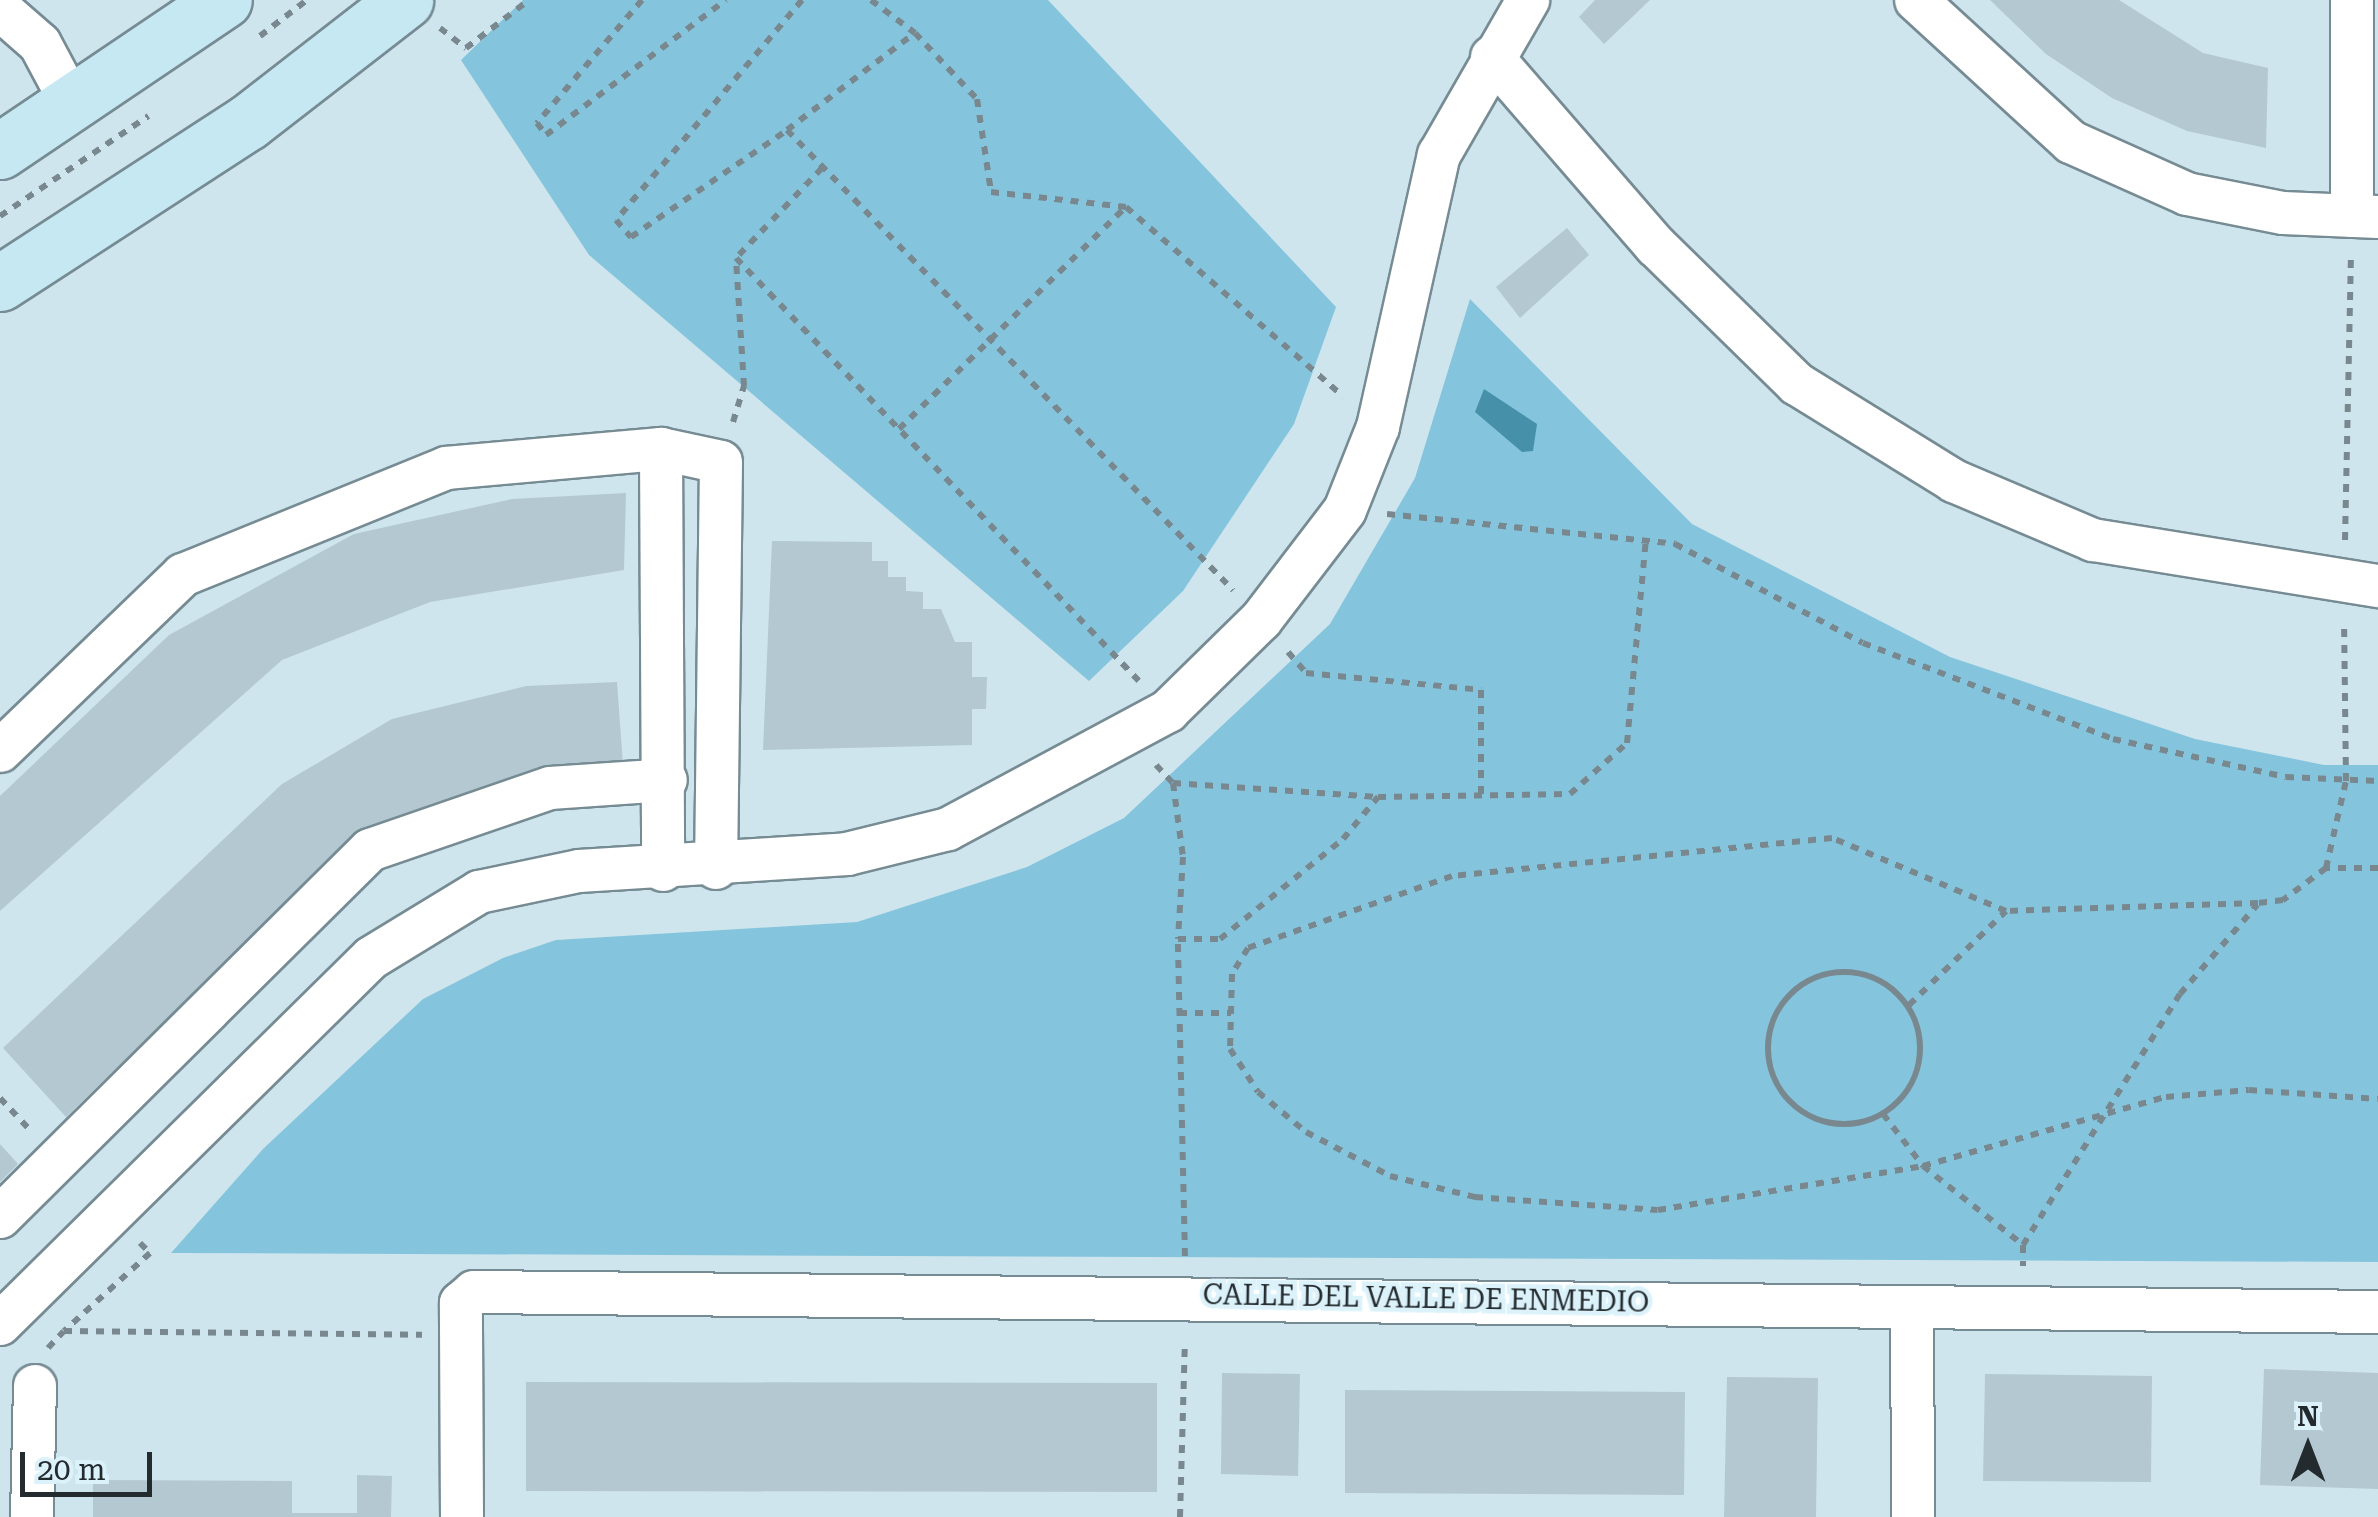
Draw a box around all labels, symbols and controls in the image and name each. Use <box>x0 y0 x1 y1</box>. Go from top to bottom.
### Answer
street label: CALLE DEL VALLE DE ENMEDIO <box>1202 1278 1650 1320</box>
north arrow <box>2258 1397 2358 1497</box>
text: N <box>2297 1400 2319 1433</box>
scale bar <box>25 1432 158 1494</box>
text: 20 m <box>37 1452 106 1487</box>

